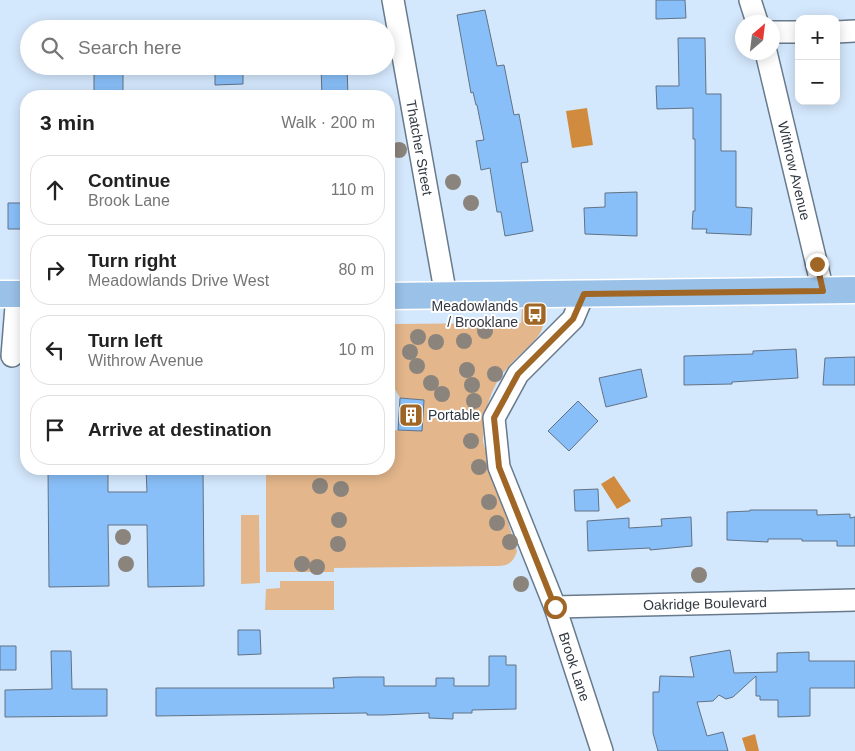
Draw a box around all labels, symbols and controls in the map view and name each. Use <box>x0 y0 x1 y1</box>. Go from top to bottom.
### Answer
north arrow <box>735 15 780 60</box>
map controls <box>795 15 840 105</box>
button: + <box>795 15 840 60</box>
search box <box>20 20 395 75</box>
icon: search <box>38 34 66 62</box>
text: Search here <box>78 37 182 58</box>
button: − <box>795 60 840 105</box>
street label: Thatcher Street <box>403 99 436 197</box>
text: 3 min <box>40 111 95 134</box>
text: Walk · 200 m <box>281 114 375 131</box>
street label: Withrow Avenue <box>775 120 814 222</box>
text: Continue <box>88 170 170 191</box>
icon: ahead <box>41 176 69 204</box>
text: 110 m <box>331 181 374 198</box>
text: Brook Lane <box>88 192 170 209</box>
text: Turn right <box>88 250 176 271</box>
route end <box>806 253 829 276</box>
icon: right <box>41 256 69 284</box>
text: 80 m <box>338 261 374 278</box>
text: Meadowlands Drive West <box>88 272 269 289</box>
place label: Meadowlands / Brooklane <box>432 298 518 330</box>
bus stop icon: Meadowlands / Brooklane <box>522 301 548 327</box>
text: Turn left <box>88 330 163 351</box>
icon: left <box>41 336 69 364</box>
text: 10 m <box>338 341 374 358</box>
text: Withrow Avenue <box>88 352 203 369</box>
building icon: Portable <box>398 402 424 428</box>
place label: Portable <box>428 407 480 423</box>
icon: arrive <box>41 416 69 444</box>
text: Arrive at destination <box>88 419 272 440</box>
street label: Oakridge Boulevard <box>643 594 767 613</box>
route start <box>544 596 567 619</box>
street label: Brook Lane <box>556 630 593 703</box>

